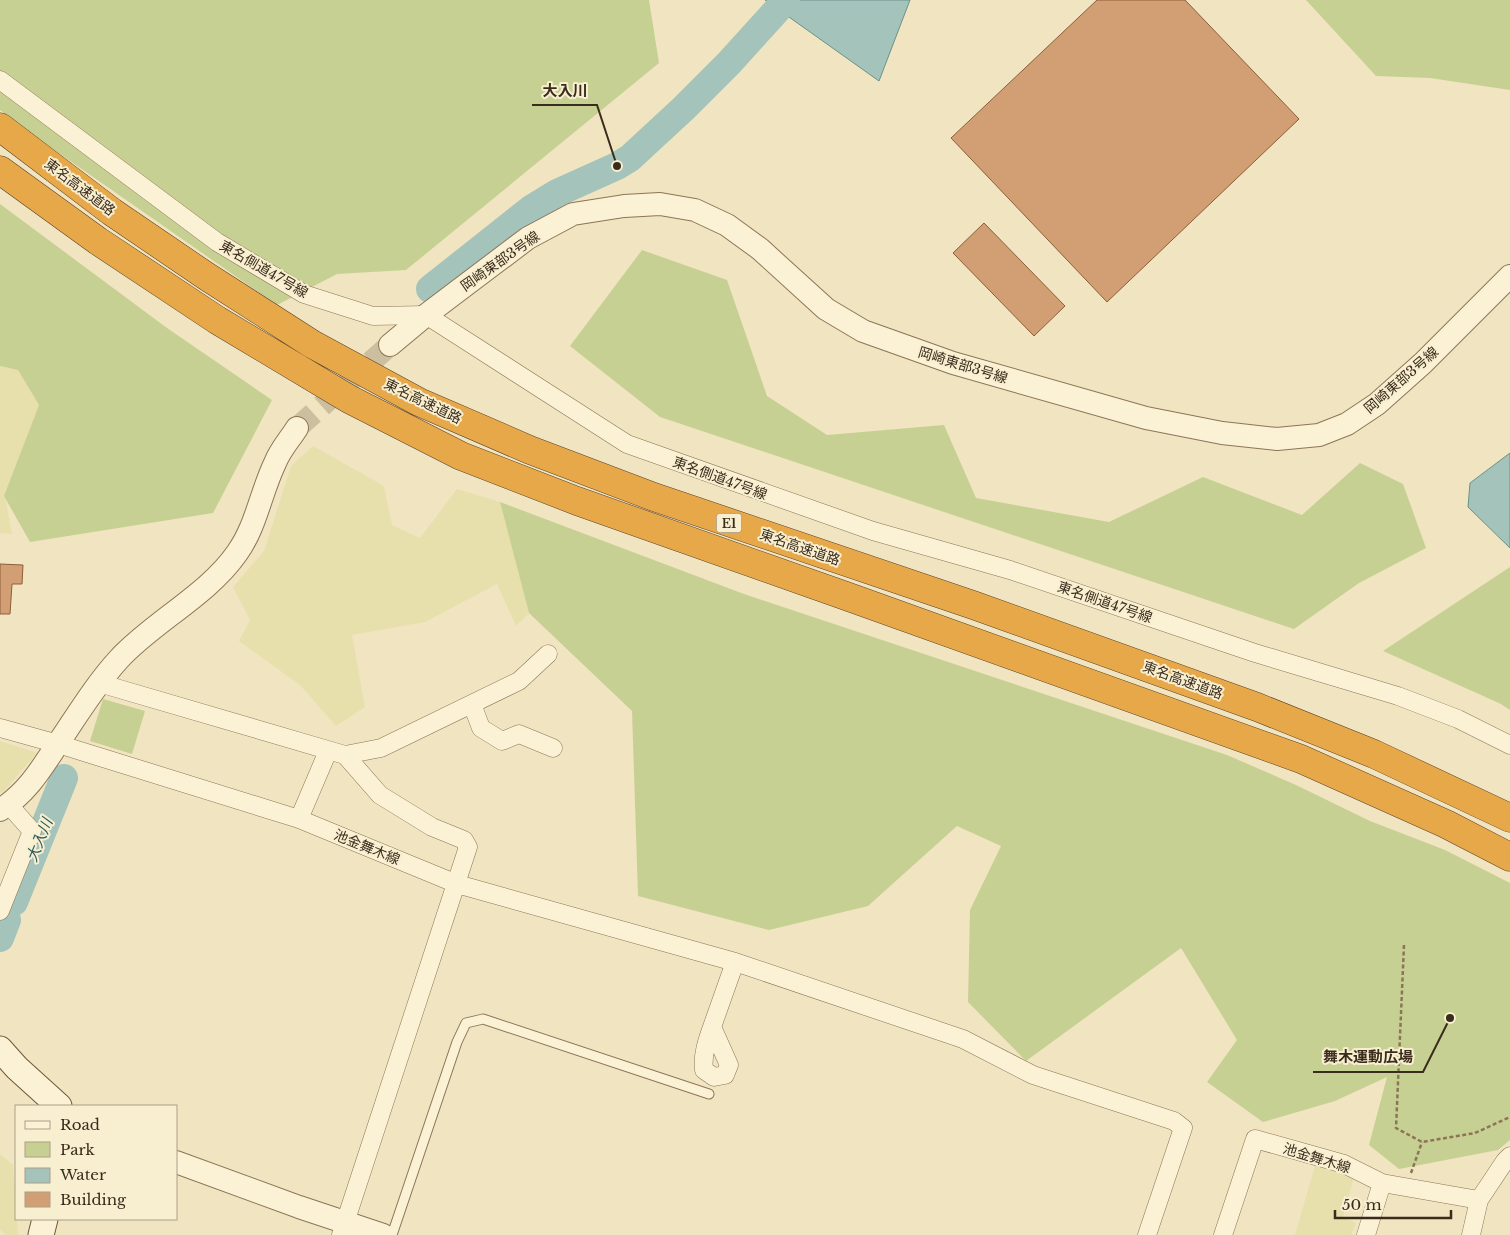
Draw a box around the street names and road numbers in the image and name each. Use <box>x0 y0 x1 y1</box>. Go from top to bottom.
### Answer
street label: 東名高速道路 <box>41 155 119 219</box>
street label: 岡崎東部3号線 <box>457 227 543 295</box>
street label: 東名側道47号線 <box>217 236 311 302</box>
street label: 岡崎東部3号線 <box>916 343 1010 387</box>
street label: 岡崎東部3号線 <box>1360 343 1442 417</box>
street label: 東名高速道路 <box>381 374 465 428</box>
street label: 東名側道47号線 <box>670 453 770 503</box>
road number: E1 <box>716 514 742 532</box>
street label: 東名高速道路 <box>757 525 843 569</box>
street label: 東名側道47号線 <box>1055 577 1155 627</box>
street label: 東名高速道路 <box>1140 657 1226 703</box>
street label: 池金舞木線 <box>331 826 403 868</box>
street label: 池金舞木線 <box>1281 1139 1353 1177</box>

